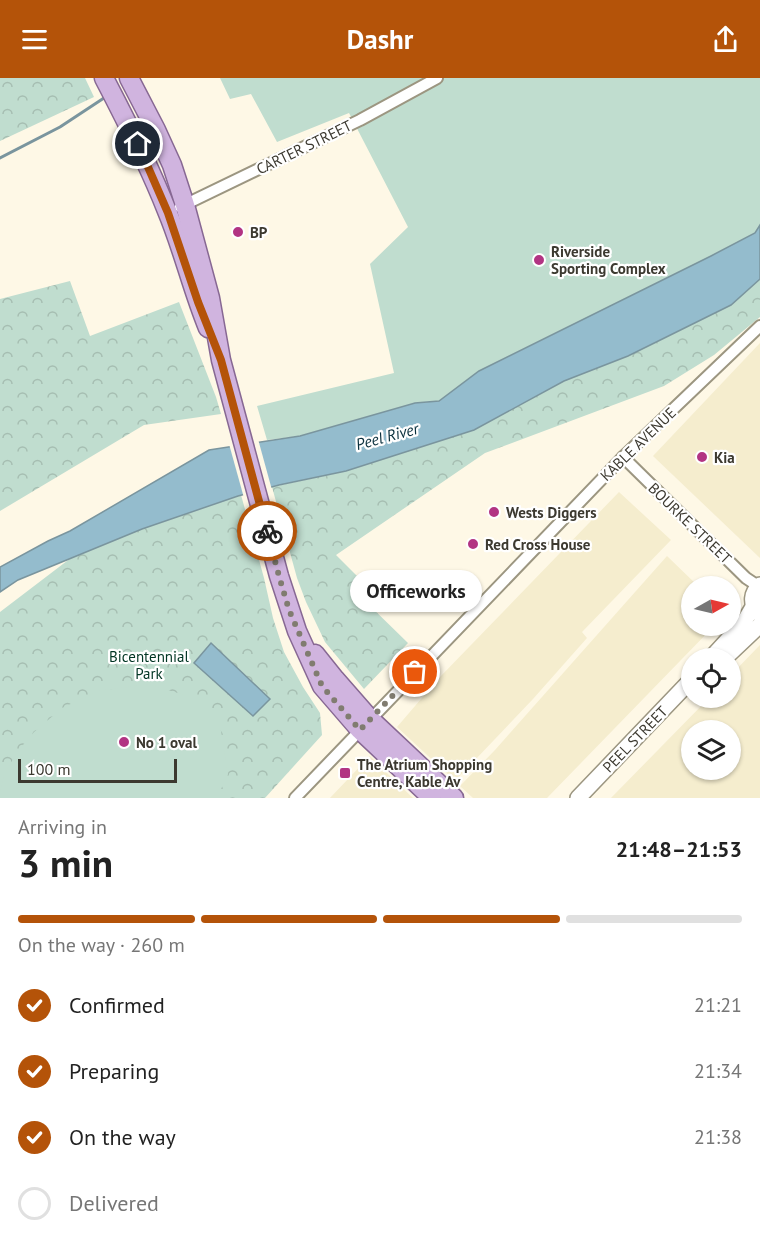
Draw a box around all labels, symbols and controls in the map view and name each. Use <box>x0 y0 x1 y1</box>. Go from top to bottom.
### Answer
text: Dashr <box>347 22 413 56</box>
icon: menu <box>18 23 51 56</box>
icon: share <box>709 23 742 56</box>
street label: CARTER STREET <box>253 115 355 178</box>
pin <box>112 118 163 169</box>
icon: home <box>121 127 154 160</box>
place label: BP <box>250 223 268 242</box>
marker: BP <box>231 225 245 239</box>
place label: Riverside Sporting Complex <box>551 242 666 278</box>
marker: Riverside Sporting Complex <box>532 253 546 267</box>
street label: KABLE AVENUE <box>596 403 680 485</box>
water label: Peel River <box>353 418 422 454</box>
place label: Kia <box>714 448 735 467</box>
marker: Kia <box>695 450 709 464</box>
street label: BOURKE STREET <box>644 478 736 568</box>
courier <box>237 501 297 561</box>
place label: Wests Diggers <box>506 503 596 522</box>
marker: Wests Diggers <box>487 505 501 519</box>
icon: bike <box>251 515 284 548</box>
place label: Red Cross House <box>485 535 591 554</box>
marker: Red Cross House <box>466 537 480 551</box>
callout: Officeworks <box>349 570 481 612</box>
north arrow <box>681 576 741 636</box>
map controls <box>681 576 741 780</box>
text: Officeworks <box>366 578 466 604</box>
pin <box>389 646 440 697</box>
park label: Bicentennial Park <box>109 647 190 683</box>
button: locate <box>681 648 741 708</box>
icon: bag <box>398 655 431 688</box>
street label: PEEL STREET <box>599 701 672 776</box>
button: layers <box>681 720 741 780</box>
place label: No 1 oval <box>136 733 197 752</box>
marker: No 1 oval <box>117 735 131 749</box>
place label: The Atrium Shopping Centre, Kable Av <box>357 755 492 791</box>
scale bar <box>18 756 177 784</box>
text: 100 m <box>27 759 70 779</box>
marker: The Atrium Shopping Centre, Kable Av <box>338 766 352 780</box>
text: Arriving in <box>18 814 107 840</box>
text: 21:48–21:53 <box>616 835 742 863</box>
text: 3 min <box>18 837 113 888</box>
text: On the way · 260 m <box>18 932 185 958</box>
icon: check <box>18 989 51 1022</box>
text: Confirmed <box>69 991 165 1019</box>
text: 21:21 <box>694 992 742 1018</box>
icon: check <box>18 1055 51 1088</box>
text: Preparing <box>69 1057 159 1085</box>
text: 21:34 <box>694 1058 742 1084</box>
icon: check <box>18 1121 51 1154</box>
text: On the way <box>69 1123 176 1151</box>
text: 21:38 <box>694 1124 742 1150</box>
text: Delivered <box>69 1189 159 1217</box>

